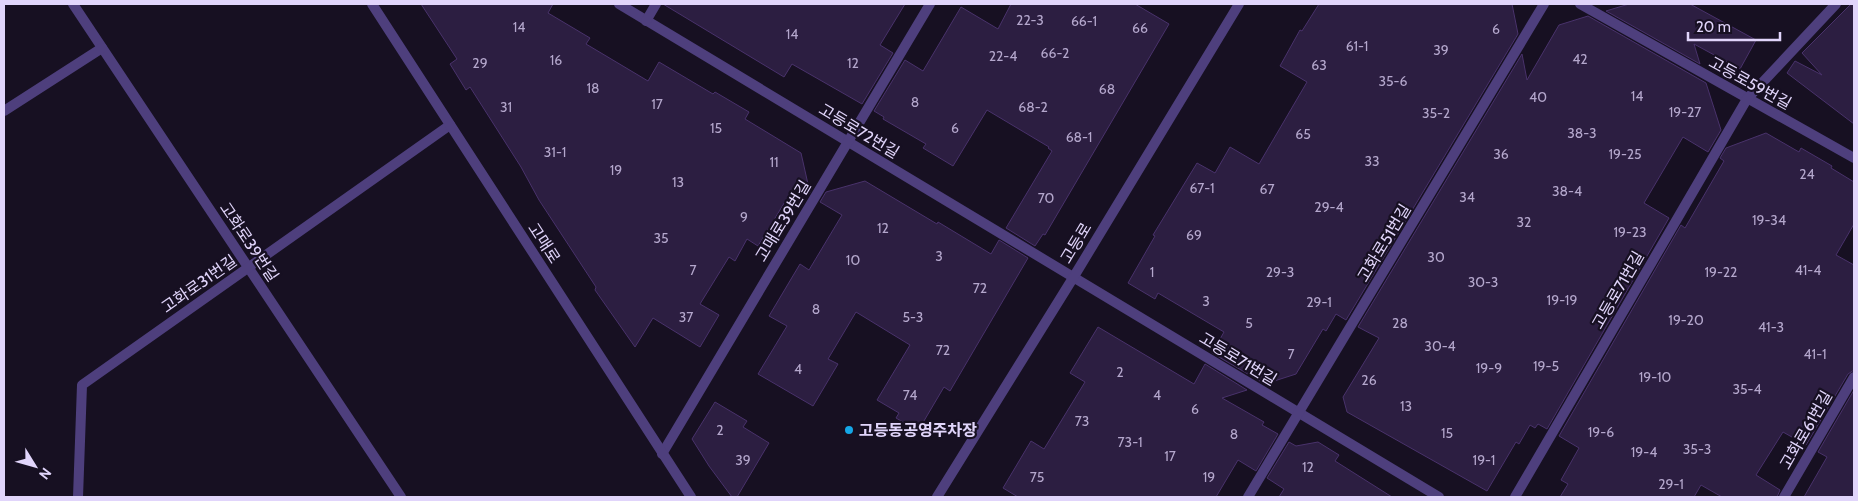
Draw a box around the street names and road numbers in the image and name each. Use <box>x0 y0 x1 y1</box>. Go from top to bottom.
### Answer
street label: 고등로59번길 <box>1705 53 1795 113</box>
street label: 고등로72번길 <box>816 100 902 162</box>
street label: 고매로39번길 <box>751 177 815 265</box>
street label: 고화로39번길 <box>216 199 282 285</box>
street label: 고화로51번길 <box>1353 201 1415 285</box>
street label: 고매로 <box>524 219 564 267</box>
street label: 고등로 <box>1056 219 1096 267</box>
street label: 고등로71번길 <box>1588 248 1648 332</box>
street label: 고화로31번길 <box>158 251 240 317</box>
street label: 고등로71번길 <box>1196 328 1280 390</box>
street label: 고화로61번길 <box>1776 387 1836 473</box>

